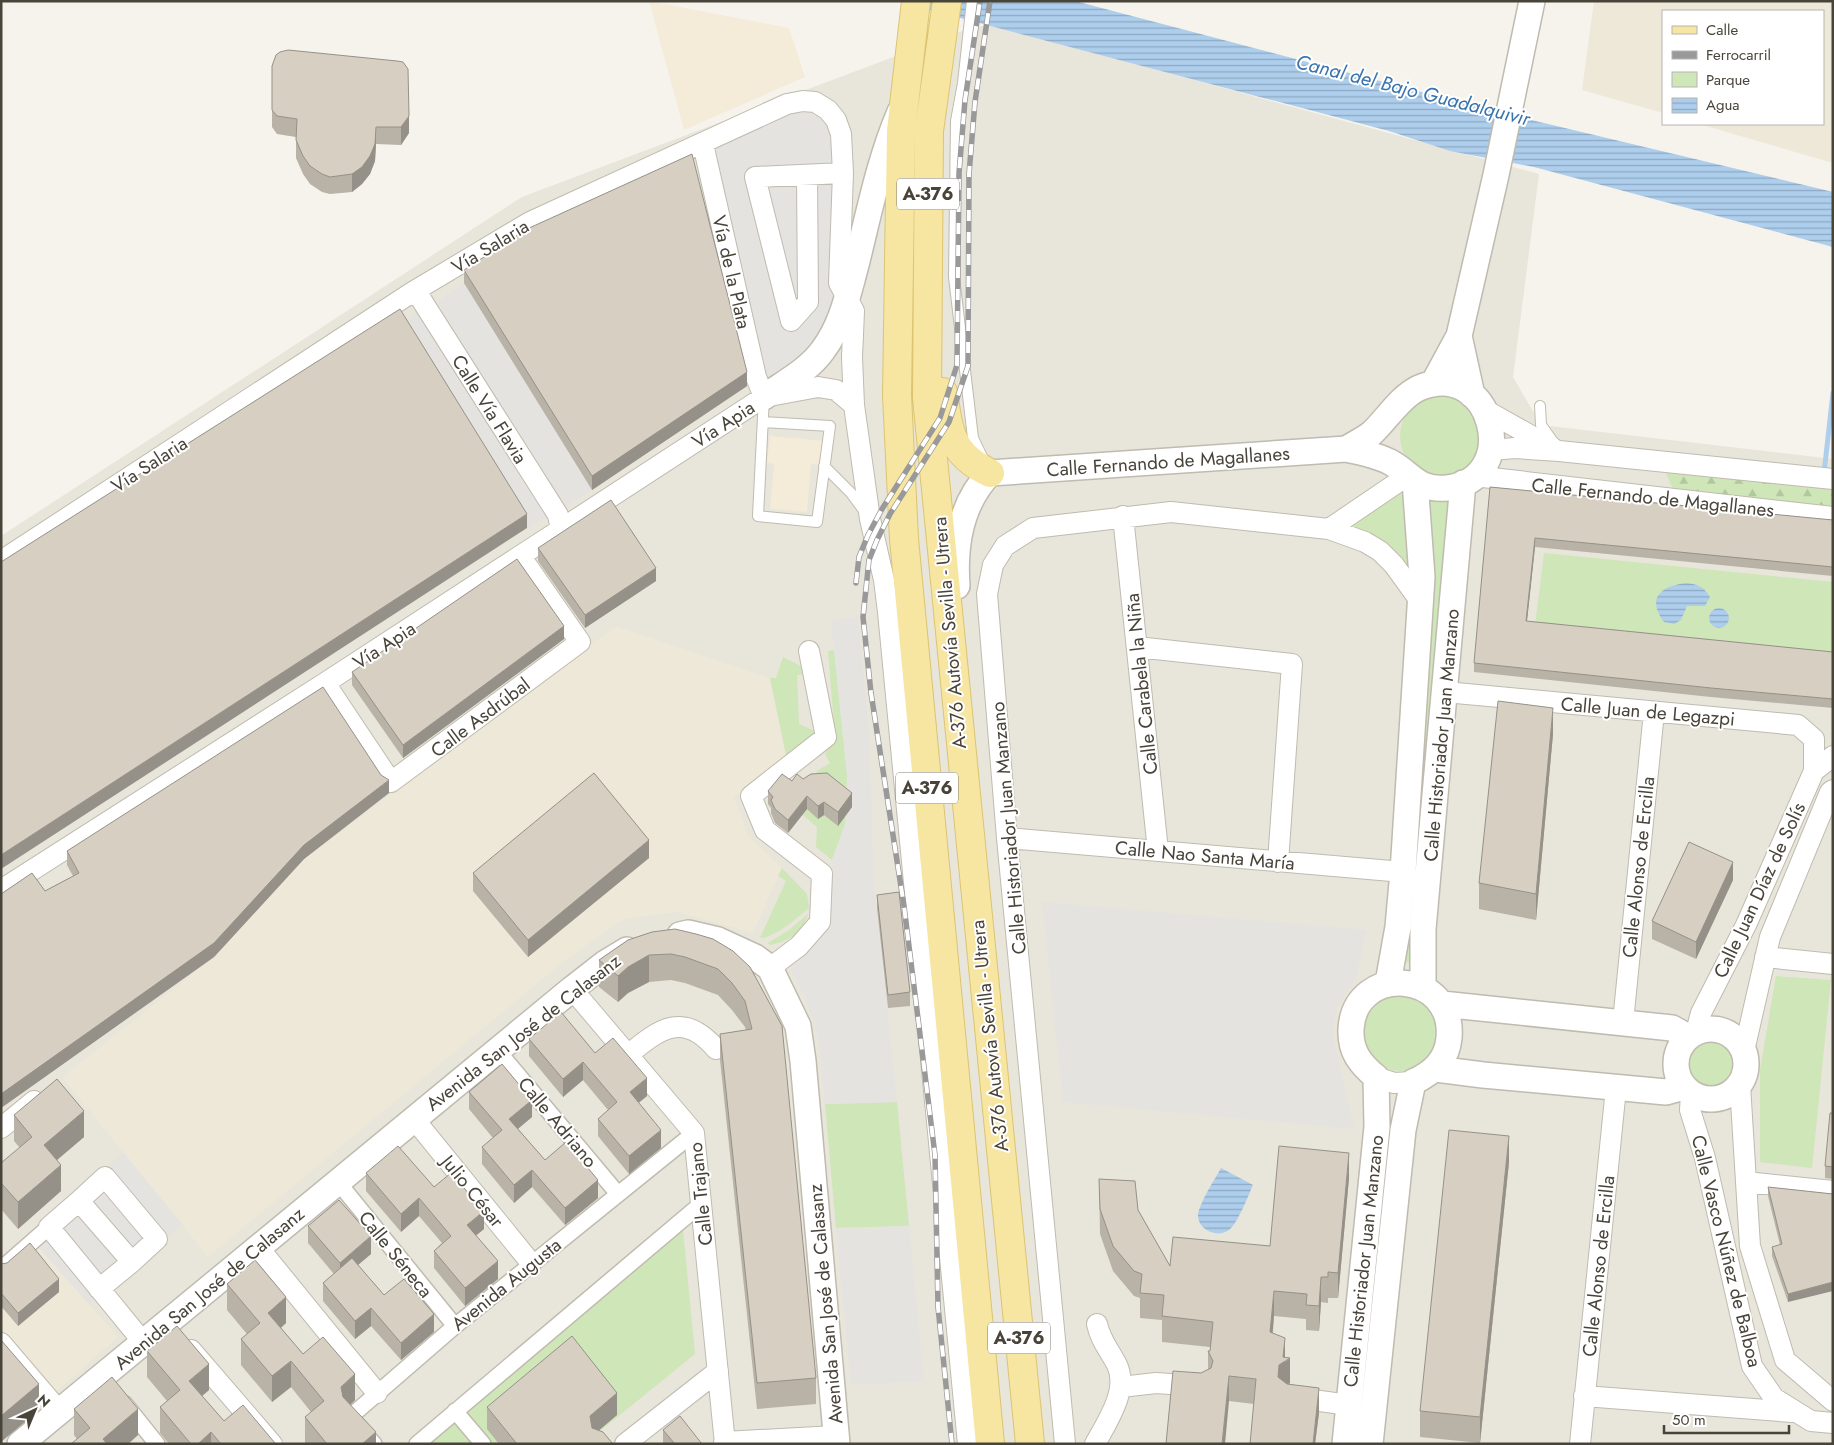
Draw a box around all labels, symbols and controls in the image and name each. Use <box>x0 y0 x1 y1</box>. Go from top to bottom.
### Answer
legend <box>1662 10 1824 125</box>
text: Calle <box>1706 19 1738 41</box>
text: Ferrocarril <box>1706 44 1771 66</box>
water label: Canal del Bajo Guadalquivir <box>1293 47 1534 134</box>
text: Parque <box>1706 69 1750 91</box>
text: Agua <box>1706 94 1740 116</box>
road number: A-376 <box>897 178 959 210</box>
street label: Vía Salaria <box>446 213 534 280</box>
street label: Vía de la Plata <box>705 213 758 331</box>
street label: Calle Vía Flavia <box>445 350 534 469</box>
street label: Vía Apia <box>687 394 760 455</box>
street label: Vía Salaria <box>106 430 193 499</box>
street label: Calle Fernando de Magallanes <box>1046 440 1291 483</box>
street label: Calle Fernando de Magallanes <box>1530 471 1776 524</box>
street label: A-376 Autovía Sevilla - Utrera <box>926 516 973 750</box>
street label: Calle Carabela la Niña <box>1119 592 1164 776</box>
street label: Calle Historiador Juan Manzano <box>1417 608 1466 863</box>
street label: Vía Apia <box>348 615 421 676</box>
street label: Calle Asdrúbal <box>425 671 536 764</box>
street label: Calle Juan de Legazpi <box>1560 690 1736 733</box>
street label: Calle Historiador Juan Manzano <box>984 700 1033 955</box>
road number: A-376 <box>896 772 958 804</box>
street label: Calle Alonso de Ercilla <box>1616 775 1661 959</box>
street label: Calle Juan Díaz de Solís <box>1707 798 1812 983</box>
street label: Calle Nao Santa María <box>1114 834 1296 877</box>
street label: A-376 Autovía Sevilla - Utrera <box>964 919 1015 1153</box>
street label: Avenida San José de Calasanz <box>420 947 627 1117</box>
street label: Calle Adriano <box>512 1071 604 1173</box>
street label: Calle Vasco Núñez de Balboa <box>1685 1132 1768 1370</box>
street label: Calle Historiador Juan Manzano <box>1337 1134 1390 1389</box>
street label: Calle Trajano <box>682 1141 719 1247</box>
street label: Julio César <box>433 1147 510 1234</box>
street label: Calle Alonso de Ercilla <box>1576 1174 1621 1358</box>
street label: Avenida San José de Calasanz <box>802 1183 849 1425</box>
street label: Avenida San José de Calasanz <box>108 1200 310 1376</box>
street label: Calle Séneca <box>352 1205 439 1303</box>
street label: Avenida Augusta <box>446 1232 567 1337</box>
road number: A-376 <box>988 1322 1050 1354</box>
north arrow <box>10 1385 60 1435</box>
text: N <box>33 1390 55 1412</box>
scale bar <box>1664 1402 1789 1434</box>
text: 50 m <box>1672 1409 1706 1431</box>

